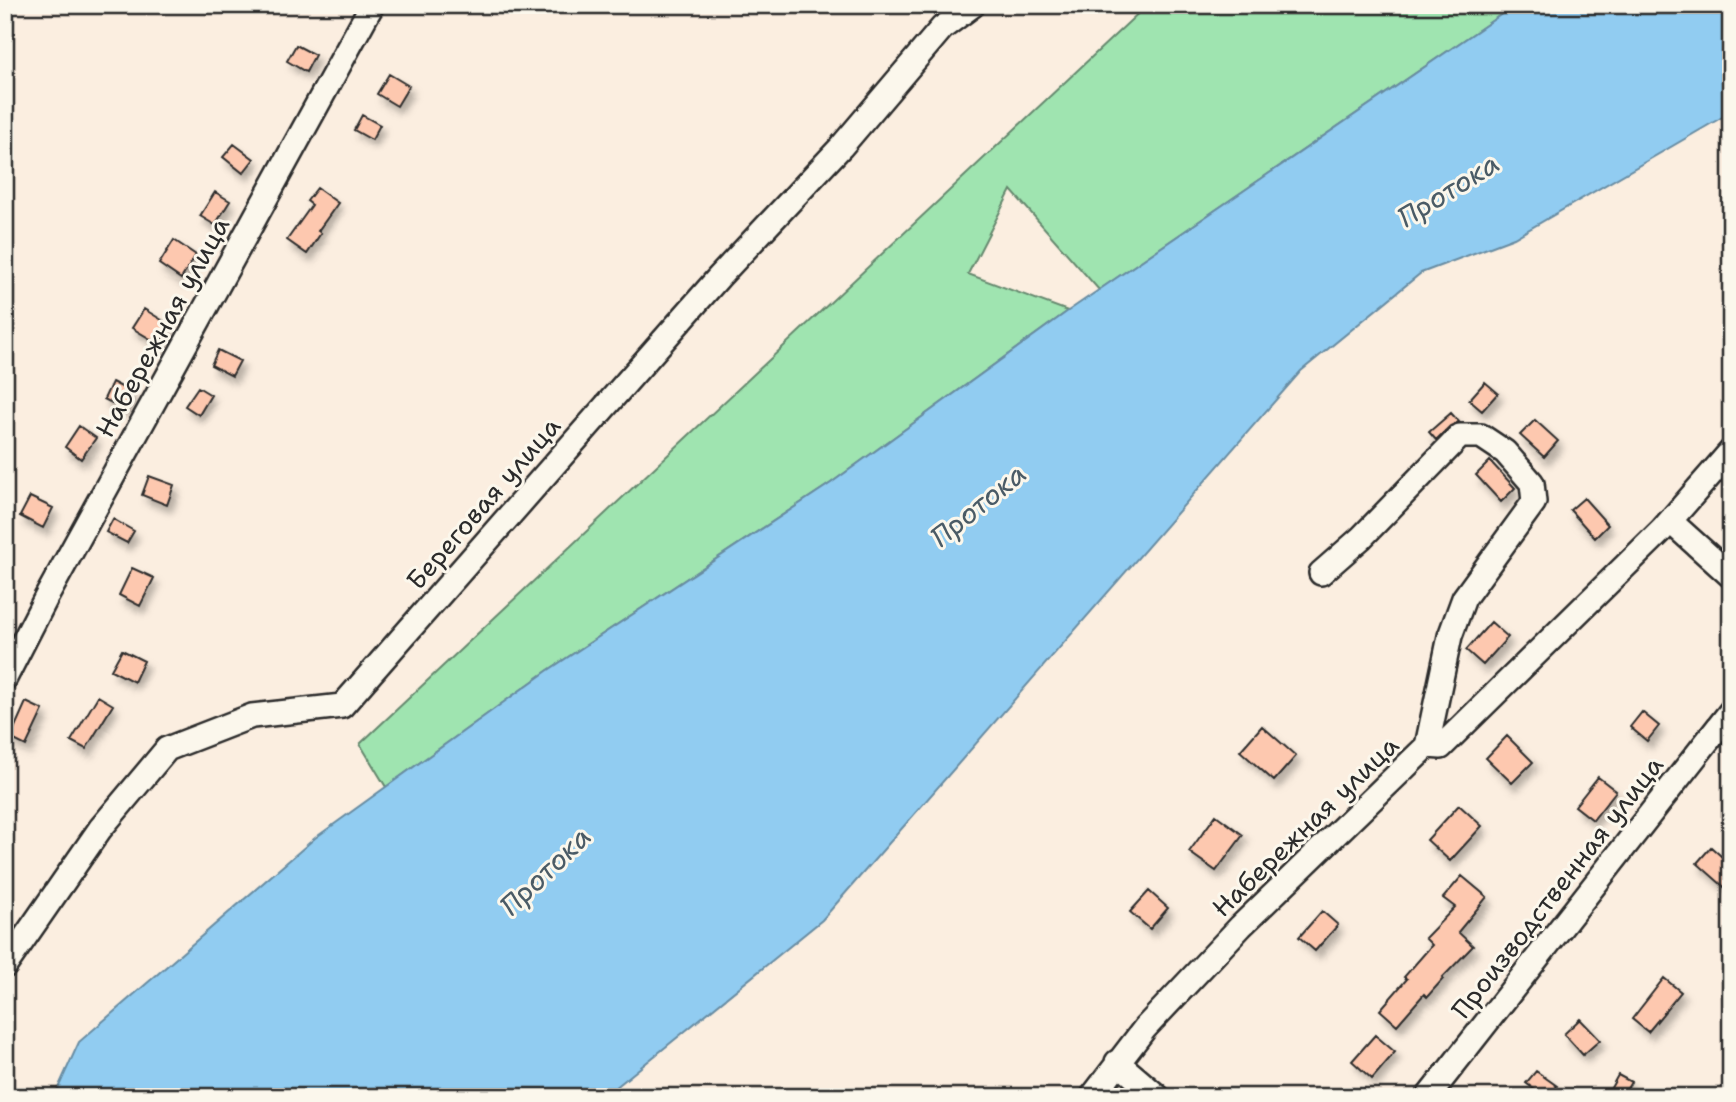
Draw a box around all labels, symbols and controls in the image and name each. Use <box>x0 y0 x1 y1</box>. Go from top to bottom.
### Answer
water label: Протока <box>1390 144 1506 236</box>
street label: Набережная улица <box>87 211 237 443</box>
street label: Береговая улица <box>398 409 568 597</box>
water label: Протока <box>922 455 1034 555</box>
street label: Набережная улица <box>1204 728 1406 924</box>
street label: Производственная улица <box>1443 748 1671 1026</box>
water label: Протока <box>491 818 599 924</box>

